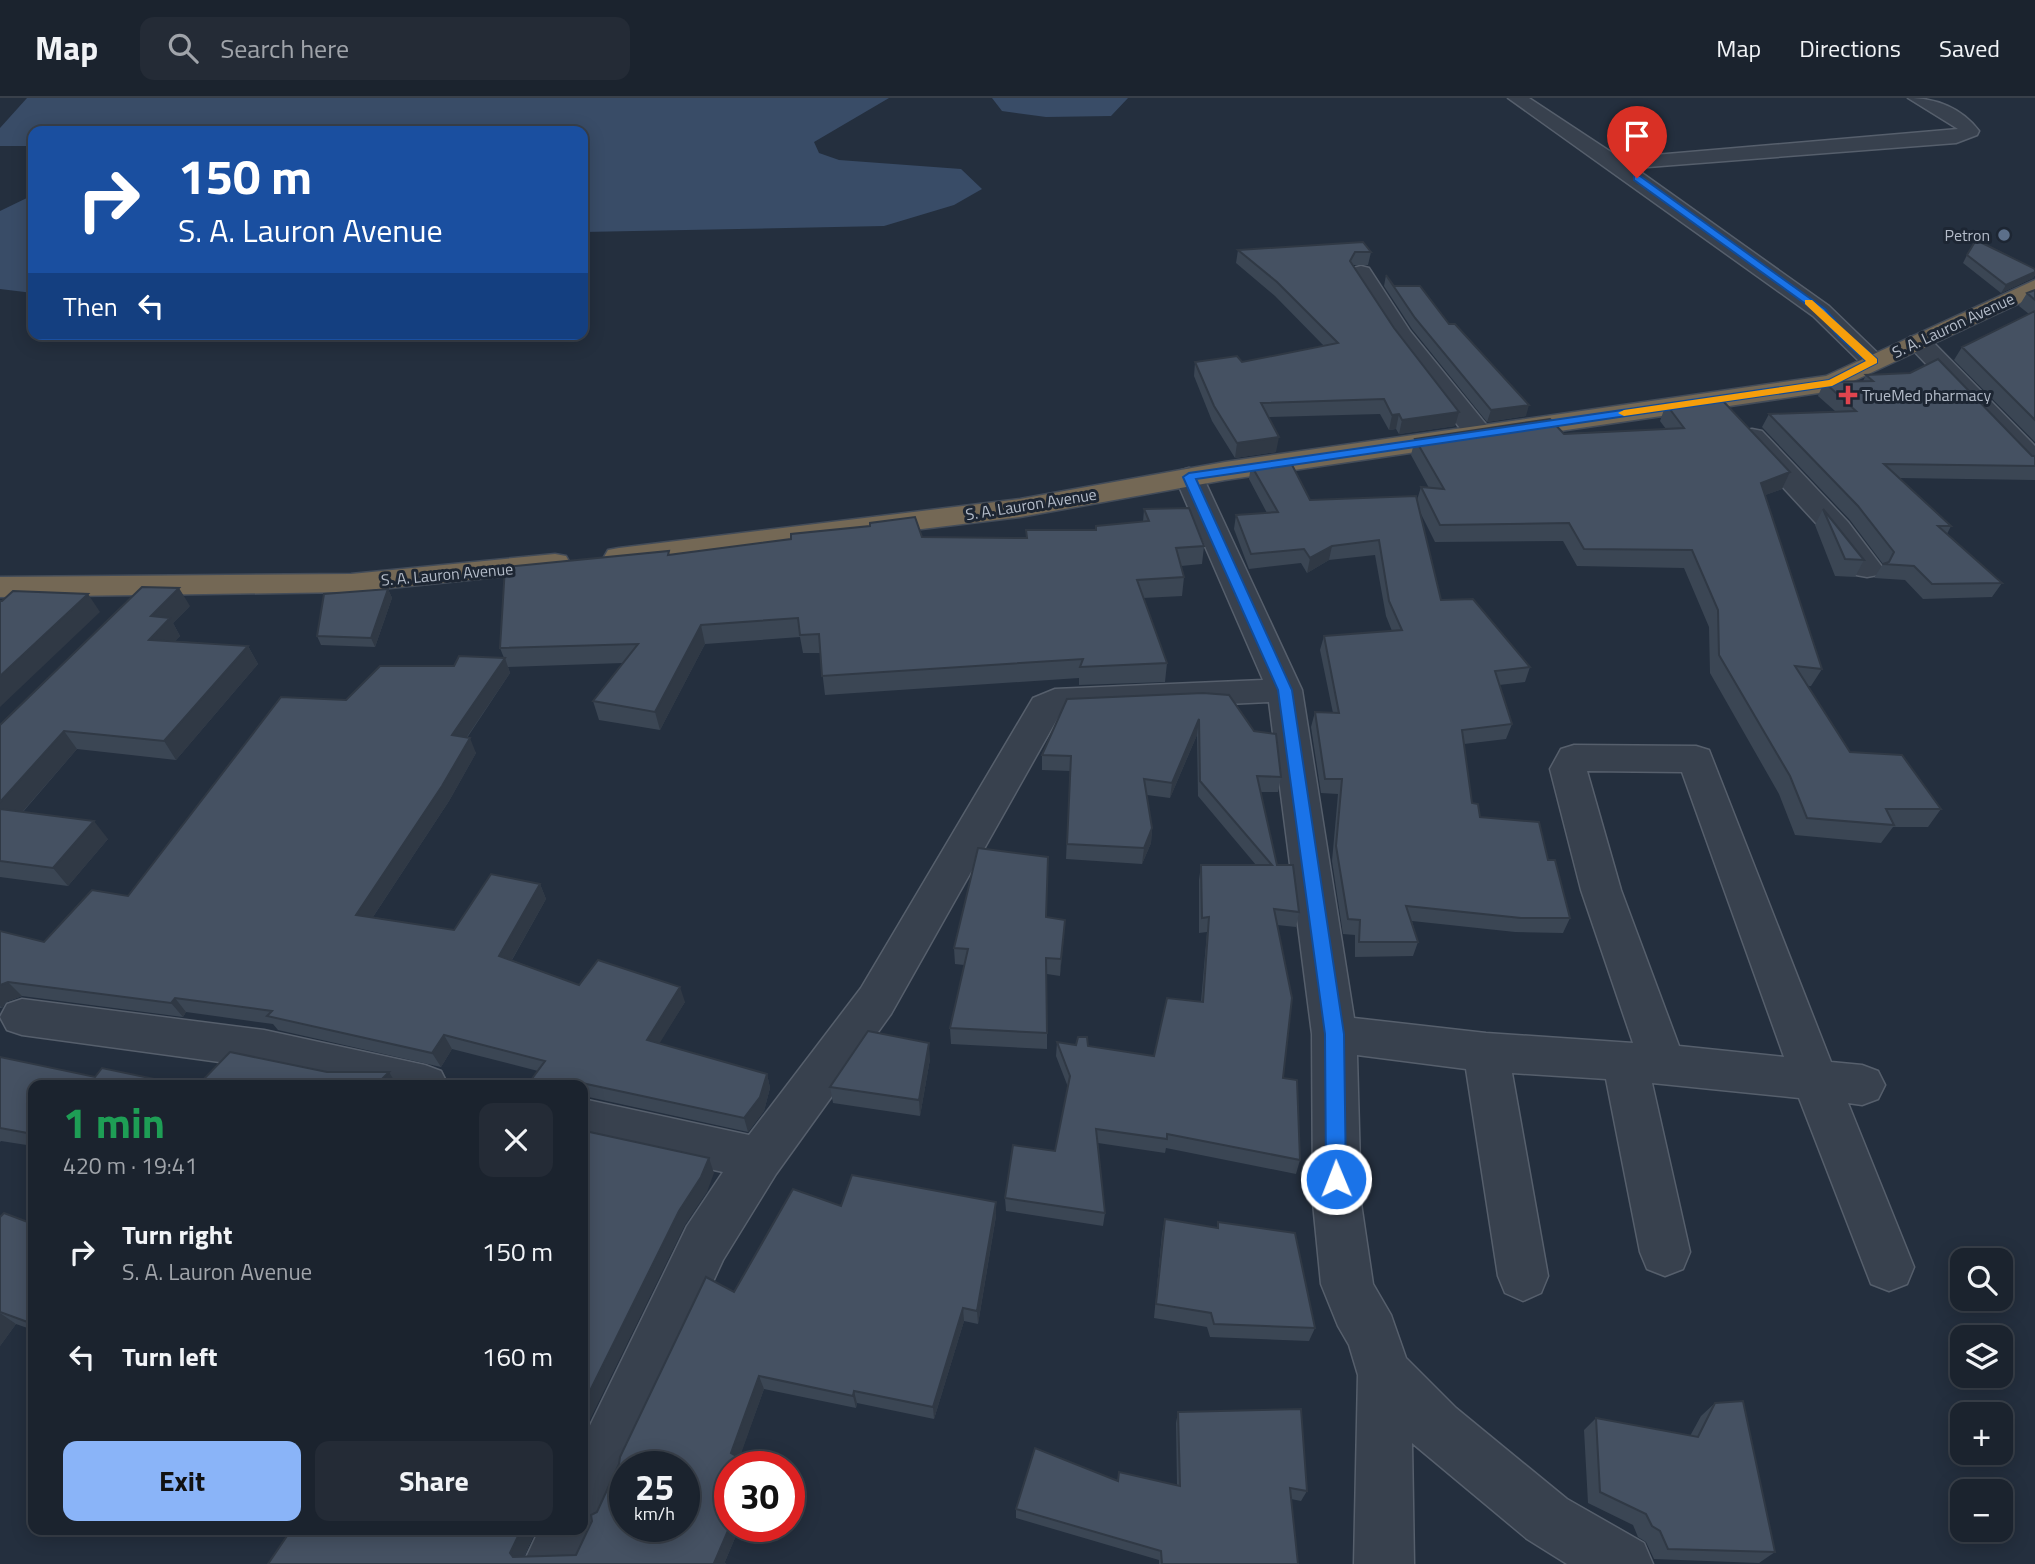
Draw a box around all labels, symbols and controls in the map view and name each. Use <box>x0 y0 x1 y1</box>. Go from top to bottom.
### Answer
search box <box>140 17 630 80</box>
text: Map <box>35 23 98 73</box>
icon: search <box>164 29 202 67</box>
text: Search here <box>220 29 349 68</box>
text: Map <box>1716 30 1761 66</box>
text: Directions <box>1799 30 1901 66</box>
text: Saved <box>1939 30 2000 66</box>
pin <box>1607 106 1667 178</box>
icon: arrive <box>1618 117 1656 155</box>
text: 150 m <box>178 138 312 213</box>
icon: right <box>63 154 154 245</box>
text: S. A. Lauron Avenue <box>178 206 443 254</box>
place label: Petron <box>1945 223 1990 247</box>
marker: Petron <box>1996 227 2012 243</box>
street label: S. A. Lauron Avenue <box>1888 286 2018 364</box>
text: Then <box>63 287 118 326</box>
icon: left <box>132 287 170 325</box>
place label: TrueMed pharmacy <box>1862 383 1992 407</box>
marker: TrueMed pharmacy <box>1840 387 1856 403</box>
street label: S. A. Lauron Avenue <box>964 482 1098 526</box>
street label: S. A. Lauron Avenue <box>380 556 514 592</box>
text: 1 min <box>63 1090 165 1154</box>
button: close <box>479 1103 553 1177</box>
position arrow <box>1299 1142 1373 1216</box>
text: 420 m · 19:41 <box>63 1148 198 1183</box>
text: Turn right <box>122 1215 233 1254</box>
text: 150 m <box>482 1232 553 1271</box>
icon: right <box>63 1233 101 1271</box>
map controls <box>1950 1248 2013 1542</box>
button: search <box>1950 1248 2013 1311</box>
text: S. A. Lauron Avenue <box>122 1254 312 1289</box>
button: layers <box>1950 1325 2013 1388</box>
text: Turn left <box>122 1337 217 1376</box>
text: 160 m <box>482 1337 553 1376</box>
icon: left <box>63 1338 101 1376</box>
button: + <box>1950 1402 2013 1465</box>
button: Exit <box>63 1441 301 1521</box>
button: Share <box>315 1441 553 1521</box>
speed limit sign: 30 <box>714 1451 805 1542</box>
text: 25 <box>635 1460 674 1514</box>
button: − <box>1950 1479 2013 1542</box>
text: km/h <box>634 1500 675 1527</box>

